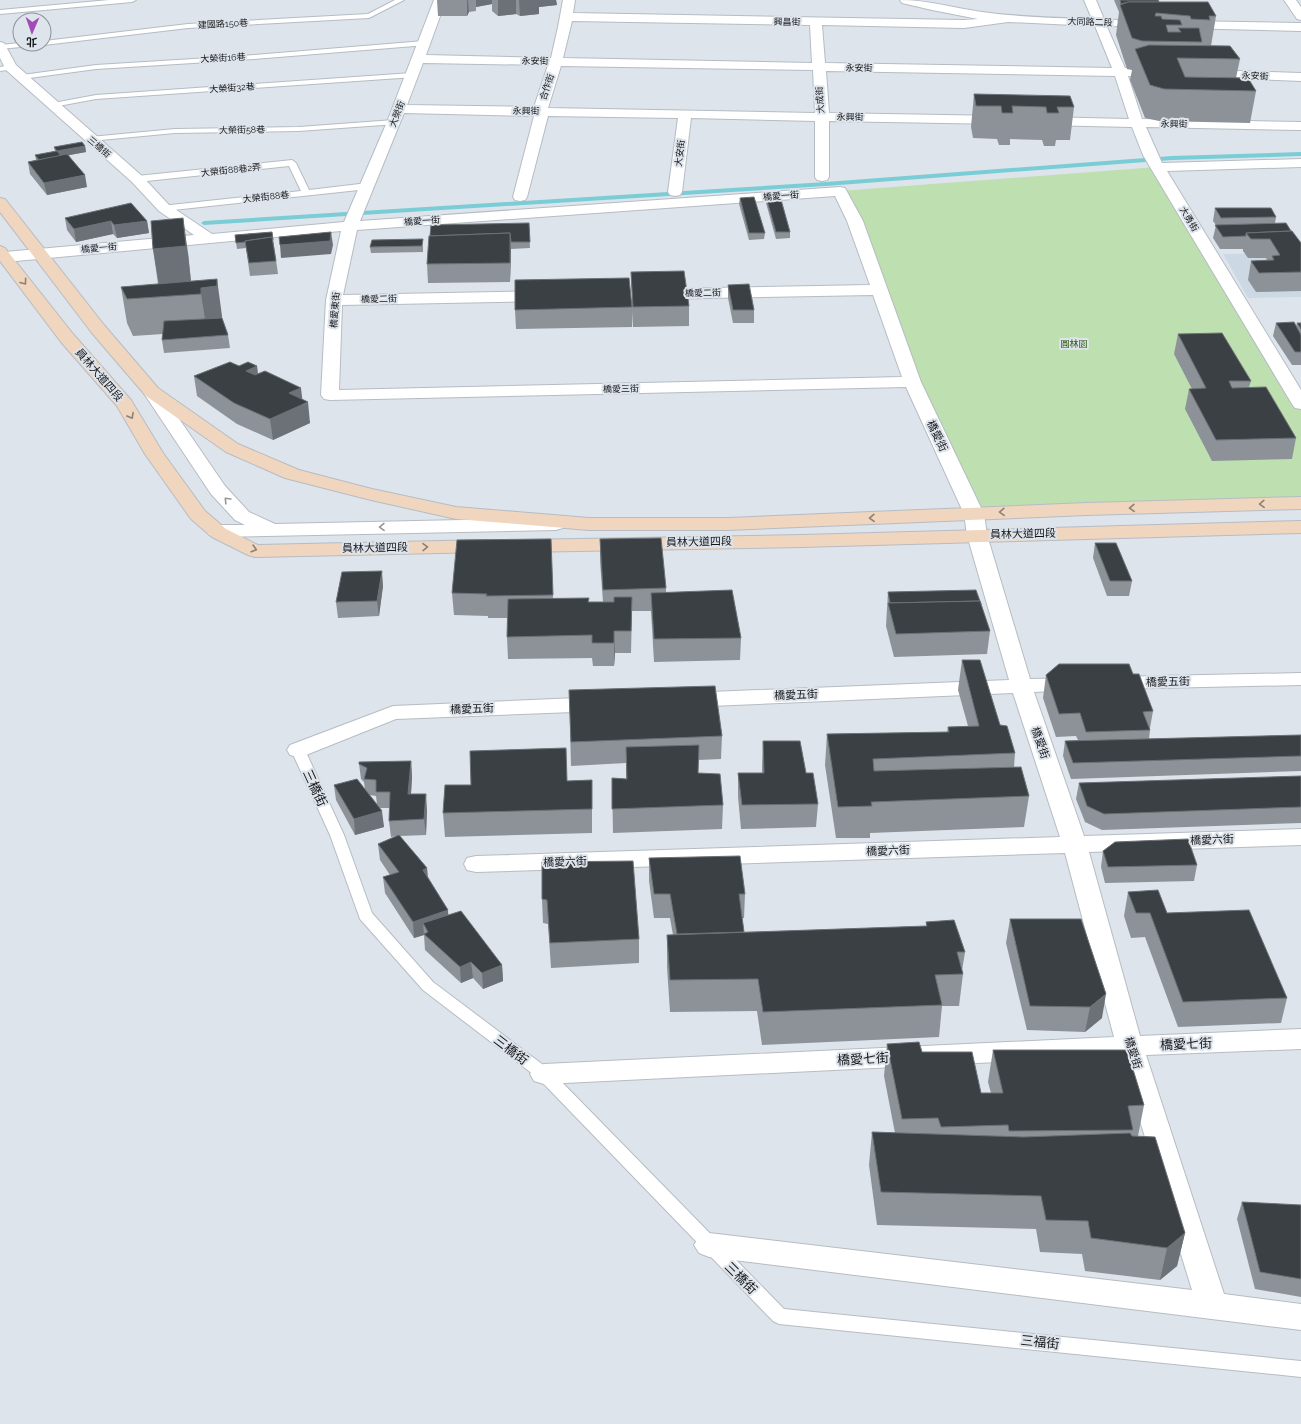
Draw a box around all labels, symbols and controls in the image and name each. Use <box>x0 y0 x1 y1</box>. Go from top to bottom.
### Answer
north arrow <box>12 12 52 52</box>
street label: 大同路二段 <box>1067 16 1113 28</box>
street label: 興昌街 <box>773 17 801 27</box>
street label: 建國路150巷 <box>198 18 248 30</box>
text: 北 <box>26 35 37 48</box>
street label: 大榮街16巷 <box>200 52 246 64</box>
street label: 永安街 <box>521 56 549 66</box>
street label: 永安街 <box>845 63 873 73</box>
street label: 永安街 <box>1241 71 1269 81</box>
street label: 合作街 <box>538 73 556 101</box>
street label: 大榮街32巷 <box>209 81 255 95</box>
street label: 大成街 <box>814 86 826 114</box>
street label: 大榮街 <box>387 100 407 128</box>
street label: 永興街 <box>512 106 540 116</box>
street label: 永興街 <box>836 112 864 122</box>
street label: 永興街 <box>1160 119 1188 129</box>
street label: 大榮街58巷 <box>219 125 265 135</box>
street label: 三橋街 <box>86 134 112 160</box>
street label: 大安街 <box>673 139 687 167</box>
street label: 大榮街88巷2弄 <box>200 162 262 178</box>
street label: 大榮街88巷 <box>242 190 290 204</box>
street label: 橋愛一街 <box>763 190 799 202</box>
street label: 大勇街 <box>1178 205 1200 233</box>
street label: 橋愛一街 <box>404 215 440 227</box>
street label: 橋愛一街 <box>81 241 117 255</box>
one-way arrow <box>19 277 26 284</box>
street label: 橋愛二街 <box>685 288 721 298</box>
street label: 橋愛東街 <box>328 292 342 328</box>
street label: 橋愛二街 <box>361 294 397 304</box>
park label: 圓林園 <box>1060 339 1088 349</box>
street label: 員林大道四段 <box>72 346 126 404</box>
street label: 橋愛三街 <box>603 384 639 394</box>
one-way arrow <box>127 411 134 419</box>
street label: 橋愛街 <box>924 418 950 454</box>
one-way arrow <box>224 497 232 505</box>
one-way arrow <box>1259 500 1265 508</box>
one-way arrow <box>1129 504 1135 512</box>
one-way arrow <box>999 508 1005 517</box>
one-way arrow <box>869 513 875 522</box>
one-way arrow <box>379 523 385 531</box>
street label: 員林大道四段 <box>990 527 1056 541</box>
street label: 員林大道四段 <box>666 535 732 549</box>
street label: 員林大道四段 <box>342 541 408 555</box>
one-way arrow <box>422 543 428 552</box>
one-way arrow <box>250 544 257 553</box>
street label: 橋愛五街 <box>1146 675 1190 689</box>
street label: 橋愛五街 <box>774 688 818 702</box>
street label: 橋愛五街 <box>450 702 494 716</box>
street label: 橋愛街 <box>1028 725 1052 761</box>
street label: 三橋街 <box>300 767 330 809</box>
street label: 橋愛六街 <box>1190 833 1234 847</box>
street label: 橋愛六街 <box>866 844 910 858</box>
street label: 橋愛六街 <box>543 855 587 869</box>
street label: 三橋街 <box>491 1032 531 1068</box>
street label: 橋愛街 <box>1122 1035 1144 1071</box>
street label: 橋愛七街 <box>1160 1036 1212 1052</box>
street label: 橋愛七街 <box>837 1050 889 1068</box>
street label: 三橋街 <box>722 1259 760 1297</box>
street label: 三福街 <box>1020 1333 1060 1351</box>

